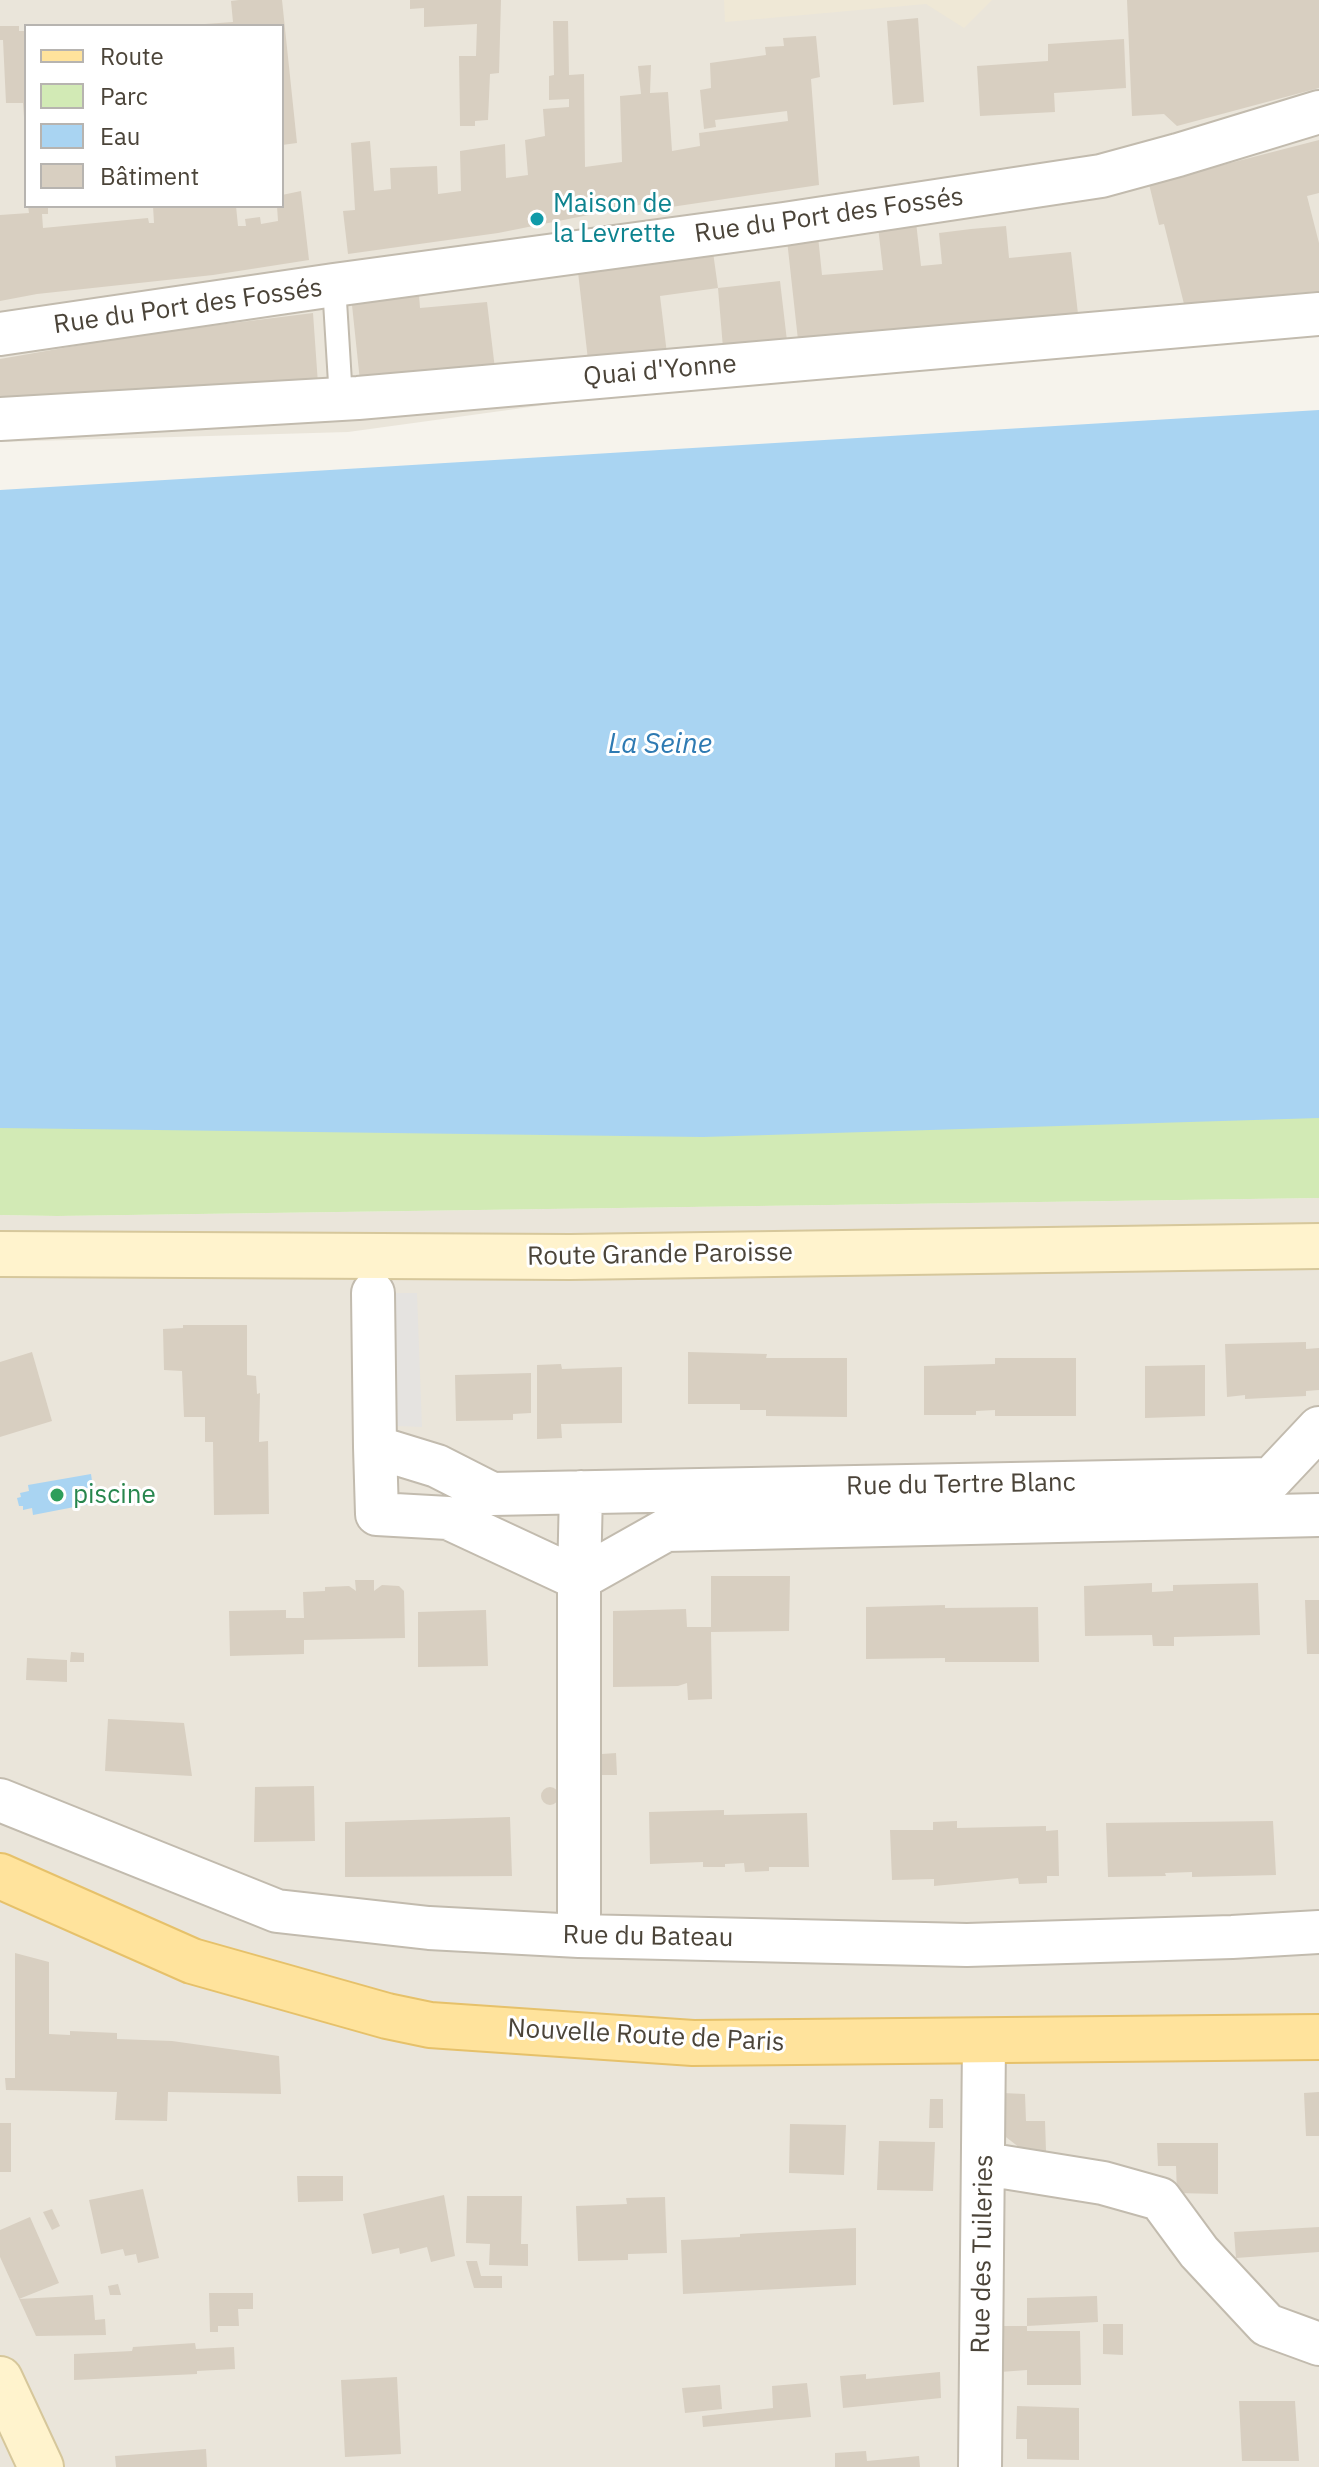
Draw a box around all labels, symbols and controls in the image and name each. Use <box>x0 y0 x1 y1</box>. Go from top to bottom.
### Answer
legend <box>24 24 284 208</box>
text: Route <box>100 40 164 72</box>
text: Parc <box>100 80 148 112</box>
text: Eau <box>100 120 140 152</box>
text: Bâtiment <box>100 160 199 192</box>
street label: Rue du Port des Fossés <box>693 182 965 250</box>
place label: Maison de la Levrette <box>553 188 676 250</box>
marker: Maison de la Levrette <box>528 210 546 228</box>
street label: Rue du Port des Fossés <box>52 273 324 341</box>
street label: Quai d'Yonne <box>582 349 738 393</box>
water label: La Seine <box>608 728 712 762</box>
street label: Route Grande Paroisse <box>527 1237 793 1273</box>
street label: Rue du Tertre Blanc <box>846 1467 1076 1503</box>
place label: piscine <box>73 1479 156 1511</box>
marker: piscine <box>48 1486 66 1504</box>
street label: Rue du Bateau <box>562 1920 734 1954</box>
street label: Nouvelle Route de Paris <box>507 2013 785 2059</box>
street label: Rue des Tuileries <box>966 2154 1000 2354</box>

